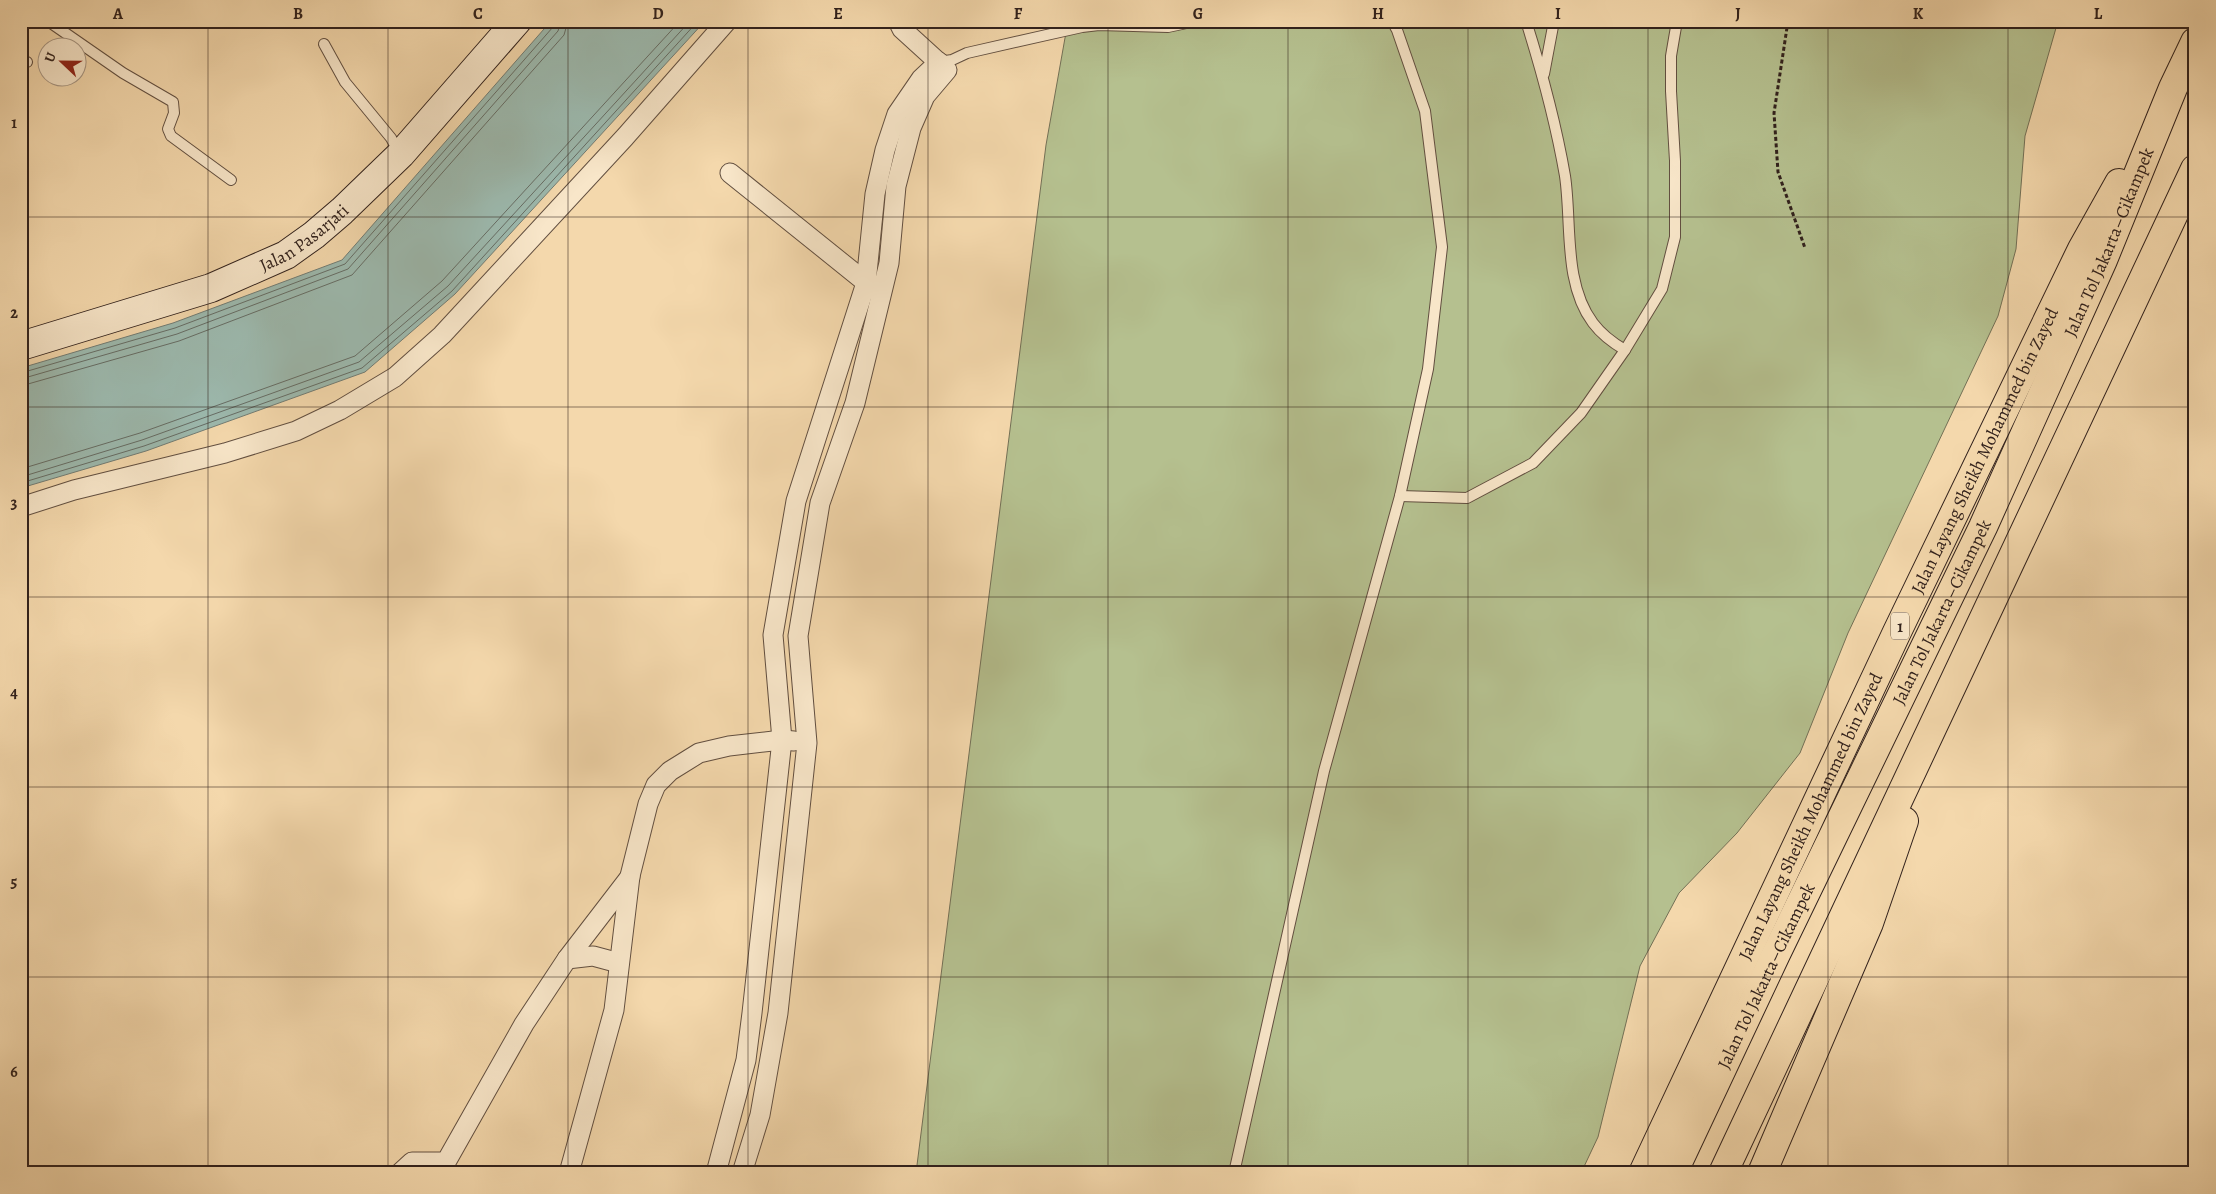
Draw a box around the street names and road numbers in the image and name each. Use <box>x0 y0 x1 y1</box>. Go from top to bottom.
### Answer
street label: Jalan Tol Jakarta–Cikampek <box>2058 144 2159 340</box>
street label: Jalan Pasarjati <box>256 199 354 277</box>
street label: Jalan Layang Sheikh Mohammed bin Zayed <box>1905 303 2064 598</box>
street label: Jalan Tol Jakarta–Cikampek <box>1887 516 1997 709</box>
road number: 1 <box>1891 612 1909 640</box>
street label: Jalan Layang Sheikh Mohammed bin Zayed <box>1733 668 1888 964</box>
street label: Jalan Tol Jakarta–Cikampek <box>1712 879 1821 1073</box>

